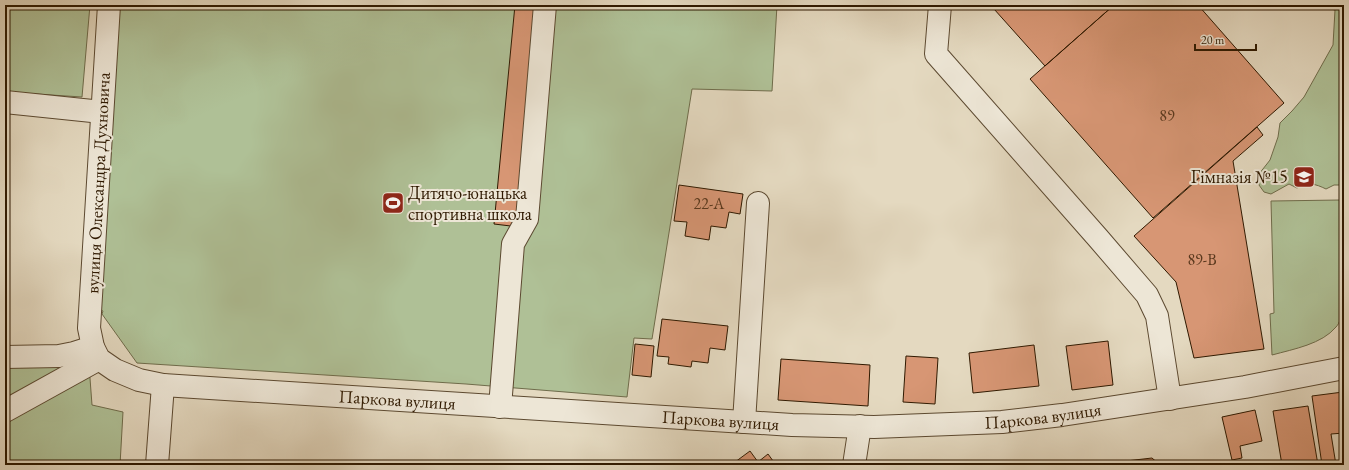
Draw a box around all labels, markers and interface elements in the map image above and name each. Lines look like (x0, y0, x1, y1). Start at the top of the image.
scale bar (1195, 26, 1256, 52)
text: 20 m (1201, 32, 1225, 48)
street label: вулиця Олександра Духновича (80, 71, 115, 294)
house number: 89 (1159, 105, 1175, 126)
school or university icon: Гімназія №15 (1291, 164, 1317, 190)
place label: Гімназія №15 (1191, 165, 1288, 188)
place label: Дитячо-юнацька спортивна школа (408, 181, 533, 225)
sports icon: Дитячо-юнацька спортивна школа (380, 190, 406, 216)
house number: 22-А (694, 193, 725, 214)
house number: 89-В (1187, 249, 1217, 270)
street label: Паркова вулиця (338, 384, 456, 415)
street label: Паркова вулиця (984, 397, 1103, 434)
street label: Паркова вулиця (661, 405, 780, 435)

